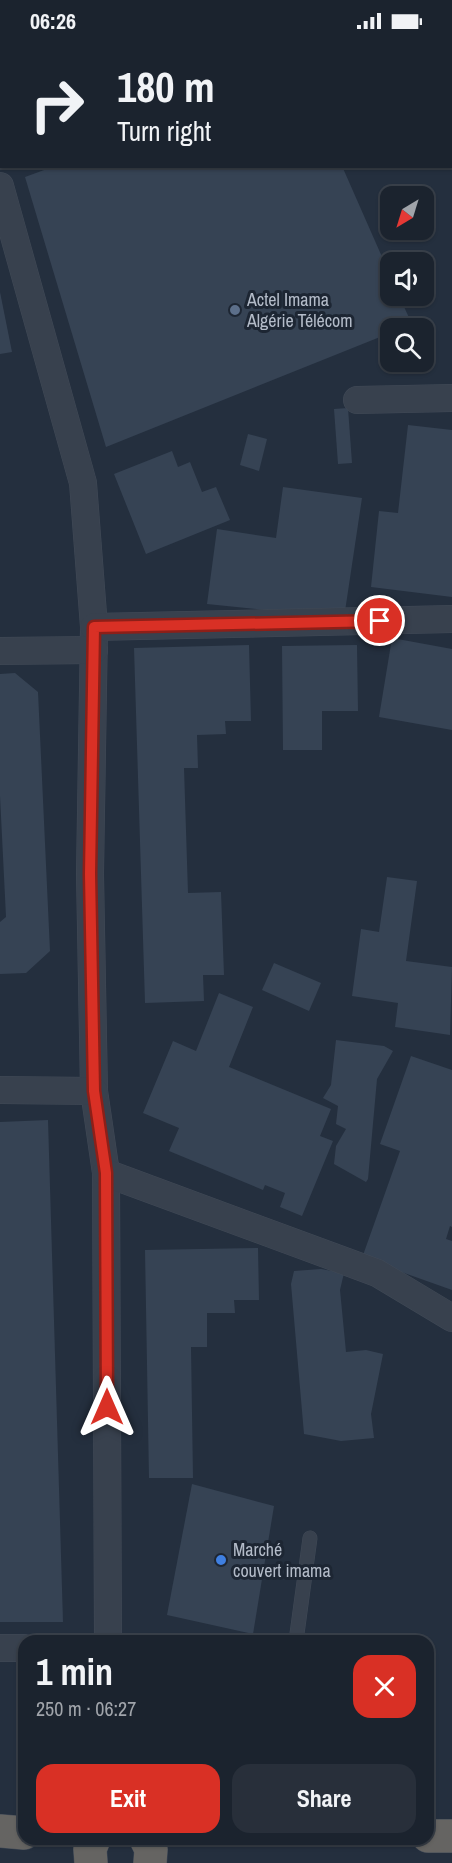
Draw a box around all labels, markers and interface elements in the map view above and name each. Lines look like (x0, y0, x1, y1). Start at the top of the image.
text: 06:26 (30, 6, 76, 36)
text: 180 m (117, 59, 215, 115)
icon: right (18, 66, 96, 144)
text: Turn right (117, 113, 211, 149)
north arrow (380, 186, 434, 240)
map controls (380, 186, 434, 372)
button: sound (380, 252, 434, 306)
place label: Actel Imama Algérie Télécom (246, 287, 353, 333)
marker: Actel Imama Algérie Télécom (228, 303, 242, 317)
button: search (380, 318, 434, 372)
pin (354, 595, 405, 646)
icon: arrive (363, 604, 396, 637)
position arrow (75, 1375, 139, 1439)
place label: Marché couvert imama (233, 1537, 331, 1583)
marker: Marché couvert imama (214, 1553, 228, 1567)
text: 1 min (36, 1648, 113, 1696)
button: close (353, 1655, 416, 1718)
text: 250 m · 06:27 (36, 1695, 136, 1722)
button: Exit (36, 1764, 220, 1833)
button: Share (232, 1764, 416, 1833)

